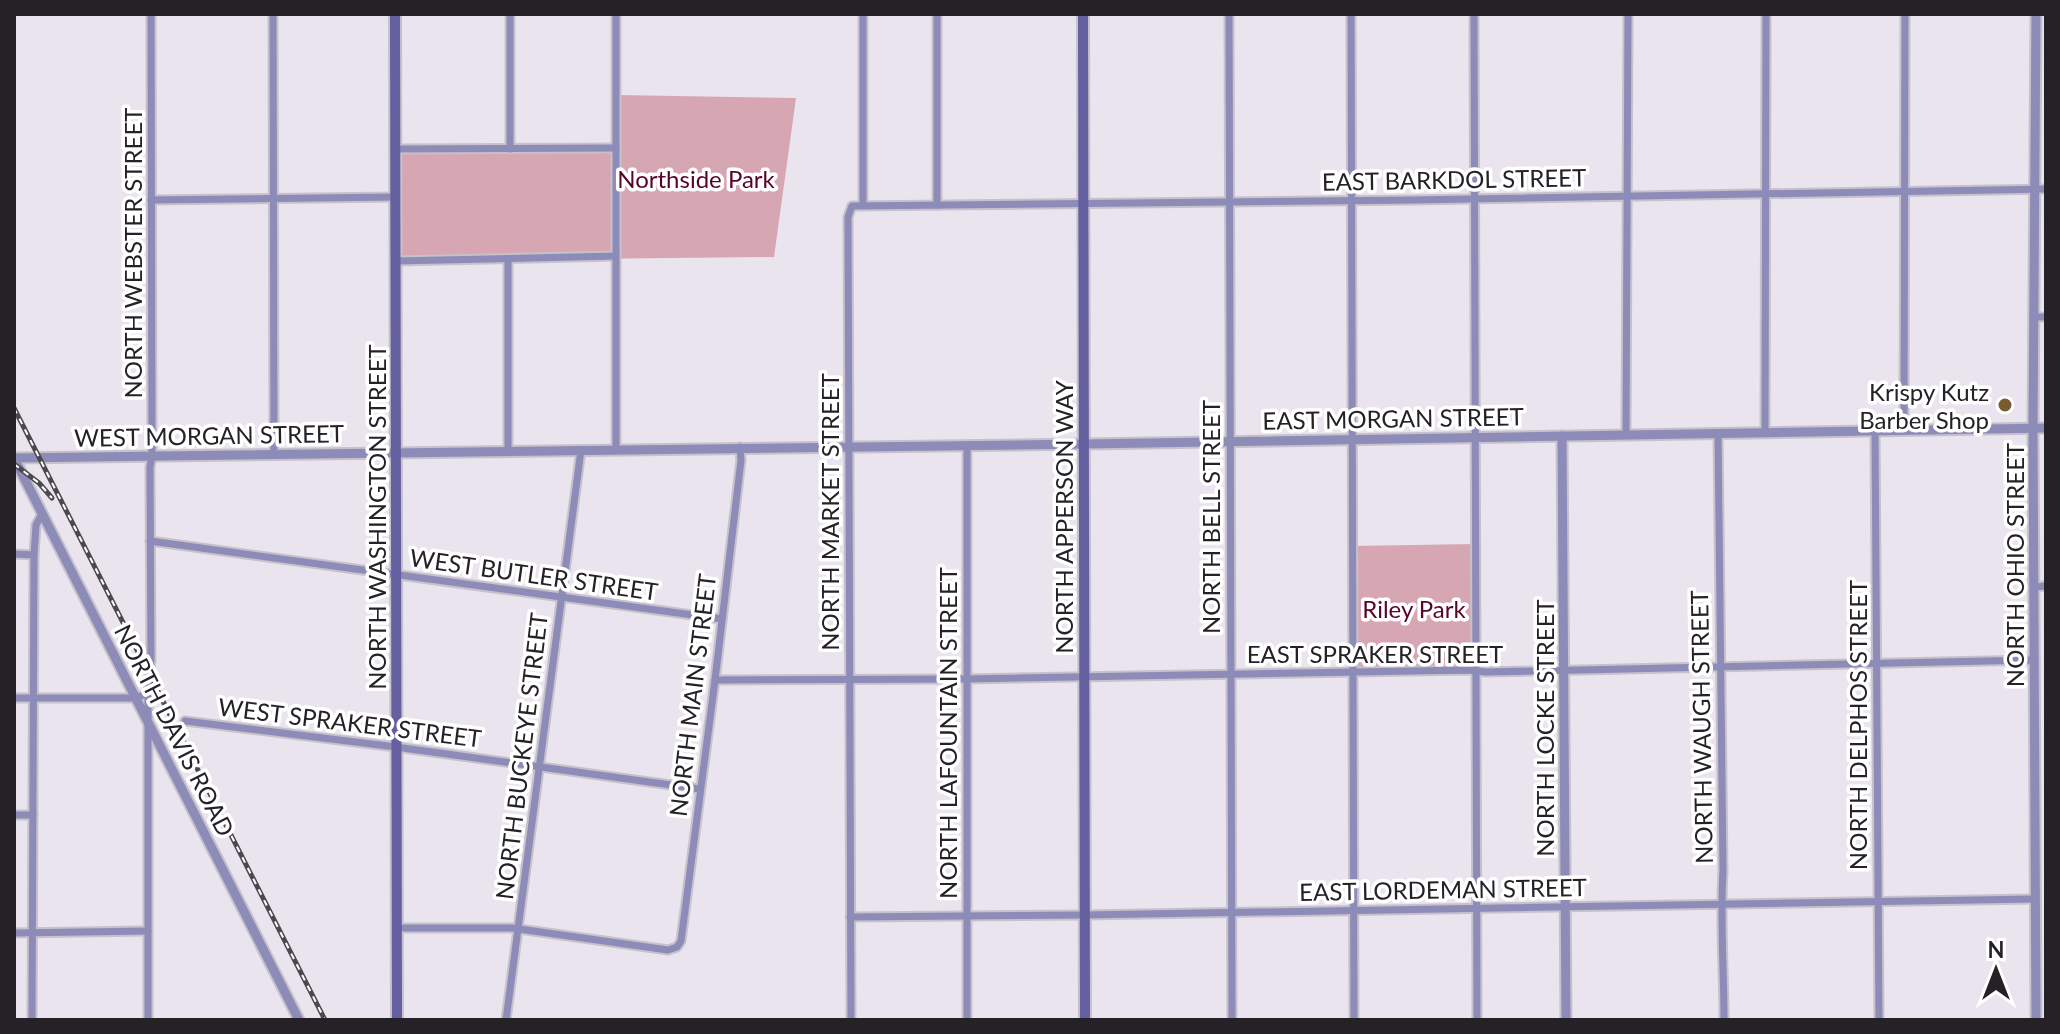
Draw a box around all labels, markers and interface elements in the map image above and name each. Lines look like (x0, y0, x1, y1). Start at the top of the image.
street label: NORTH WEBSTER STREET (118, 108, 147, 398)
street label: EAST BARKDOL STREET (1322, 162, 1586, 196)
park label: Northside Park (617, 164, 776, 193)
street label: NORTH WASHINGTON STREET (362, 344, 391, 690)
street label: NORTH MARKET STREET (815, 373, 844, 651)
place label: Krispy Kutz Barber Shop (1859, 377, 1989, 434)
street label: NORTH APPERSON WAY (1049, 380, 1078, 654)
marker: Krispy Kutz Barber Shop (1996, 396, 2014, 414)
street label: NORTH BELL STREET (1196, 400, 1225, 634)
street label: EAST MORGAN STREET (1262, 401, 1524, 435)
street label: WEST MORGAN STREET (74, 418, 344, 452)
street label: NORTH OHIO STREET (2000, 443, 2029, 687)
street label: WEST BUTLER STREET (408, 542, 660, 606)
street label: NORTH LAFOUNTAIN STREET (933, 567, 962, 899)
street label: NORTH MAIN STREET (663, 572, 721, 818)
street label: NORTH DELPHOS STREET (1843, 580, 1872, 870)
street label: NORTH WAUGH STREET (1684, 590, 1718, 864)
park label: Riley Park (1362, 594, 1467, 623)
street label: NORTH LOCKE STREET (1530, 599, 1559, 857)
street label: NORTH BUCKEYE STREET (489, 611, 553, 901)
street label: NORTH DAVIS ROAD (109, 619, 241, 841)
street label: EAST SPRAKER STREET (1247, 639, 1503, 668)
street label: WEST SPRAKER STREET (217, 691, 483, 753)
street label: EAST LORDEMAN STREET (1299, 872, 1587, 906)
north arrow (1956, 930, 2036, 1010)
text: N (1988, 936, 2004, 963)

